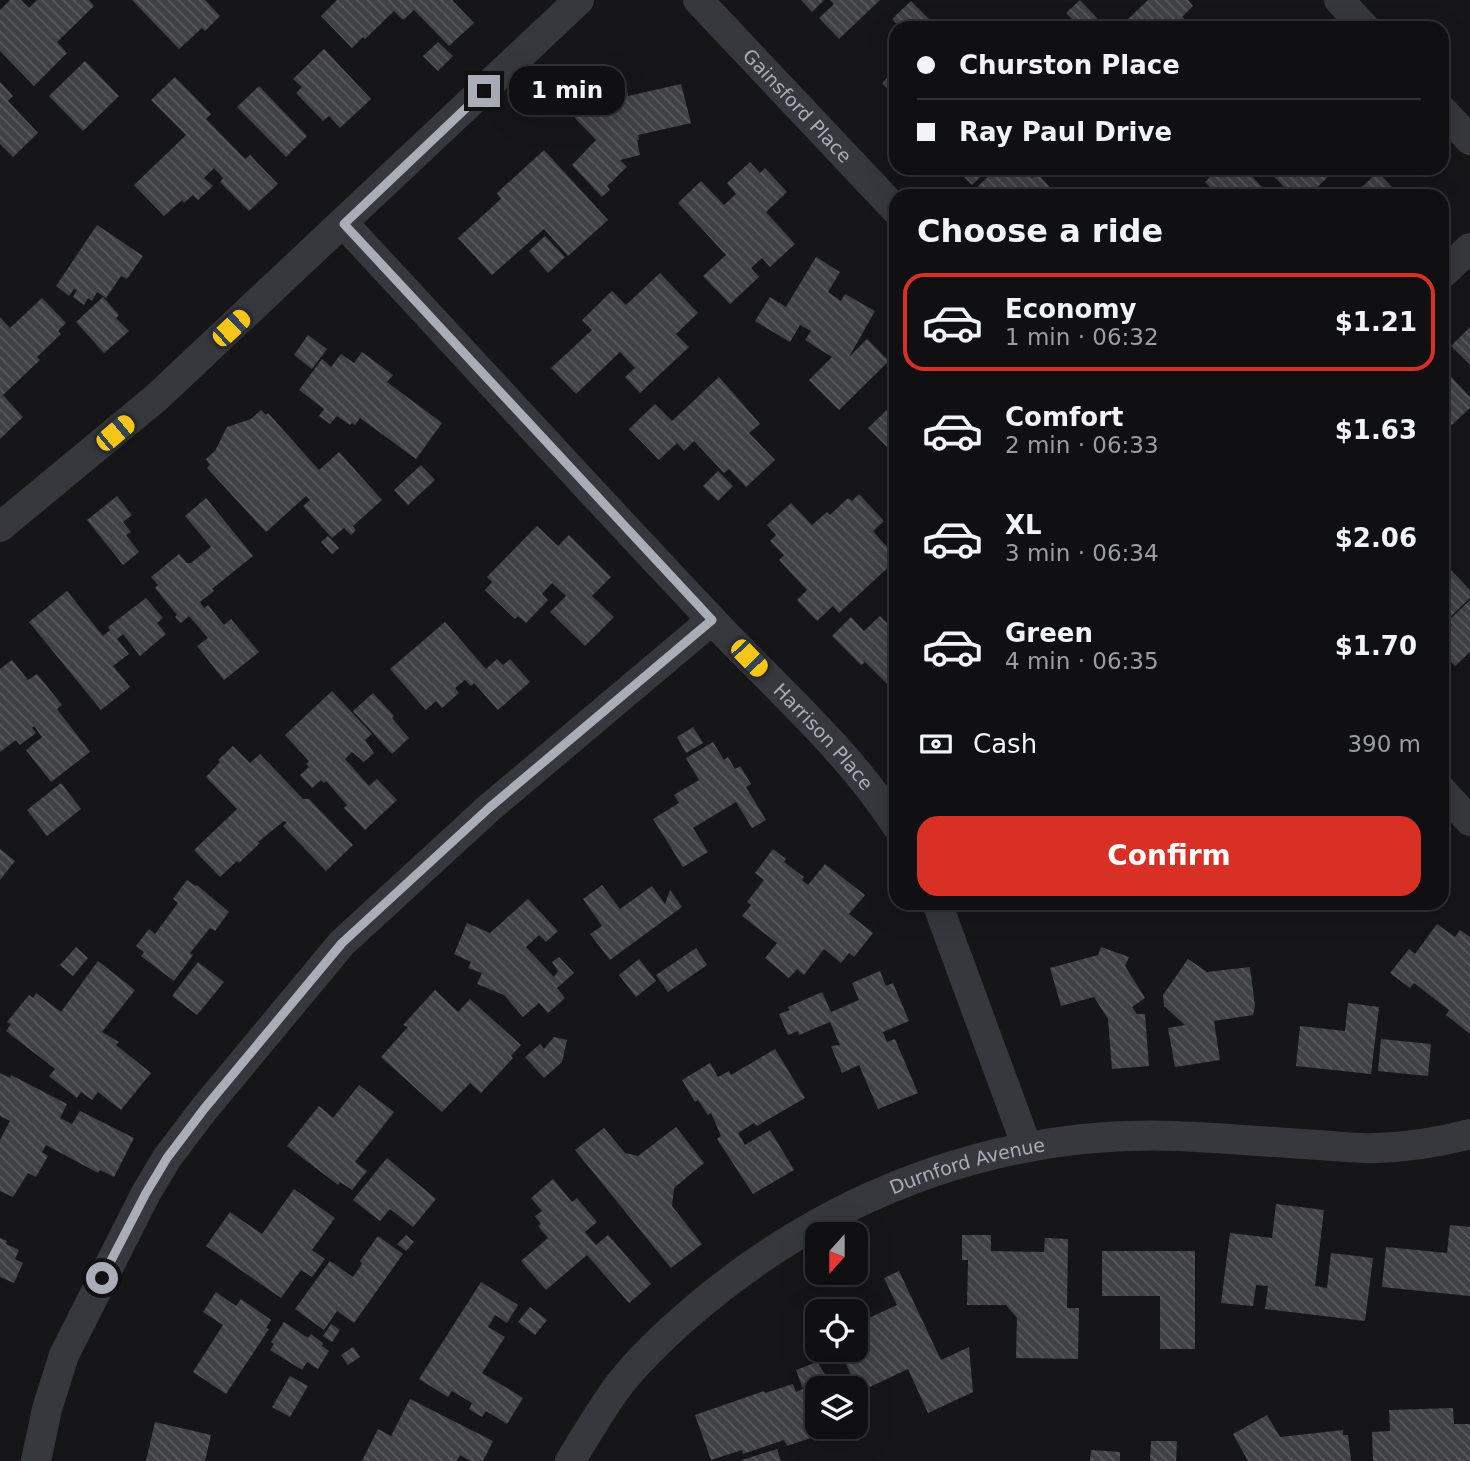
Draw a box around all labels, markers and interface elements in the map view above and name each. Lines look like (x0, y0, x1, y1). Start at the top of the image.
street label: Gainsford Place (739, 44, 856, 167)
text: Churston Place (959, 50, 1180, 80)
callout: 1 min (508, 66, 624, 116)
route end (468, 75, 500, 107)
text: 1 min (531, 77, 603, 103)
text: Ray Paul Drive (959, 117, 1172, 147)
text: Choose a ride (917, 212, 1163, 250)
icon: car (921, 291, 984, 354)
text: Economy (1005, 294, 1136, 324)
car (209, 306, 254, 350)
text: $1.21 (1335, 307, 1417, 337)
text: 1 min · 06:32 (1005, 324, 1159, 350)
icon: car (921, 399, 984, 462)
text: Comfort (1005, 402, 1123, 432)
car (93, 411, 138, 455)
text: $1.63 (1335, 415, 1417, 445)
text: 2 min · 06:33 (1005, 432, 1159, 458)
icon: car (921, 507, 984, 570)
text: XL (1005, 510, 1042, 540)
text: $2.06 (1335, 523, 1417, 553)
text: 3 min · 06:34 (1005, 540, 1159, 566)
icon: car (921, 615, 984, 678)
text: Green (1005, 618, 1093, 648)
text: $1.70 (1335, 631, 1417, 661)
car (727, 636, 772, 680)
text: 4 min · 06:35 (1005, 648, 1159, 674)
street label: Harrison Place (769, 679, 878, 794)
icon: cash (917, 725, 955, 763)
text: Cash (973, 729, 1037, 759)
text: 390 m (1347, 731, 1421, 757)
button: Confirm (917, 816, 1421, 896)
street label: Durnford Avenue (886, 1133, 1046, 1198)
north arrow (805, 1222, 868, 1284)
map controls (805, 1222, 868, 1439)
route start (86, 1262, 118, 1294)
button: locate (805, 1299, 868, 1362)
button: layers (805, 1376, 868, 1439)

